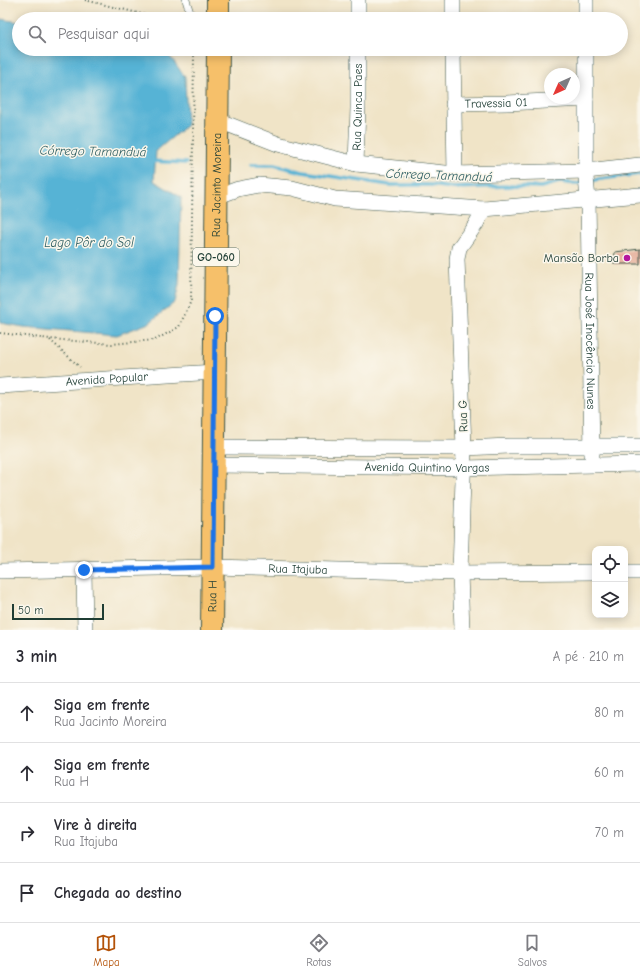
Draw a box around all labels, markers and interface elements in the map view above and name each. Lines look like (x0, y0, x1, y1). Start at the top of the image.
search box (12, 12, 628, 56)
icon: search (26, 23, 48, 45)
text: Pesquisar aqui (58, 25, 150, 43)
street label: Rua Quinca Paes (349, 64, 365, 151)
north arrow (544, 68, 580, 104)
street label: Travessia 01 (464, 95, 528, 111)
street label: Rua Jacinto Moreira (209, 133, 224, 237)
water label: Córrego Tamanduá (39, 143, 147, 159)
water label: Córrego Tamanduá (385, 166, 493, 184)
water label: Lago Pôr do Sol (44, 235, 134, 250)
road number: GO-060 (193, 248, 239, 266)
place label: Mansão Borba (543, 251, 619, 265)
marker: Mansão Borba (622, 253, 632, 263)
street label: Rua José Inocêncio Nunes (582, 272, 598, 410)
route start (206, 307, 224, 325)
street label: Avenida Popular (65, 369, 149, 389)
street label: Rua G (455, 399, 471, 432)
street label: Avenida Quintino Vargas (364, 460, 490, 475)
map controls (592, 546, 628, 618)
button: locate (592, 546, 628, 582)
route end (75, 561, 93, 579)
street label: Rua Itajuba (268, 561, 328, 577)
street label: Rua H (205, 580, 220, 612)
button: layers (592, 582, 628, 618)
scale bar (12, 602, 104, 621)
text: 50 m (18, 604, 43, 617)
text: 3 min (16, 647, 57, 666)
text: A pé · 210 m (553, 649, 624, 664)
text: Siga em frente (54, 696, 150, 714)
icon: ahead (16, 702, 38, 724)
text: 80 m (594, 705, 624, 720)
text: Rua Jacinto Moreira (54, 714, 167, 729)
text: Siga em frente (54, 756, 150, 774)
icon: ahead (16, 762, 38, 784)
text: 60 m (594, 765, 624, 780)
text: Rua H (54, 774, 89, 789)
text: Vire à direita (54, 816, 137, 834)
icon: right (16, 822, 38, 844)
text: 70 m (595, 825, 624, 840)
text: Rua Itajuba (54, 834, 118, 849)
icon: arrive (16, 882, 38, 904)
text: Chegada ao destino (54, 884, 182, 902)
tab: Mapa (93, 932, 120, 969)
tab: Rotas (306, 932, 331, 969)
tab: Salvos (518, 932, 547, 969)

